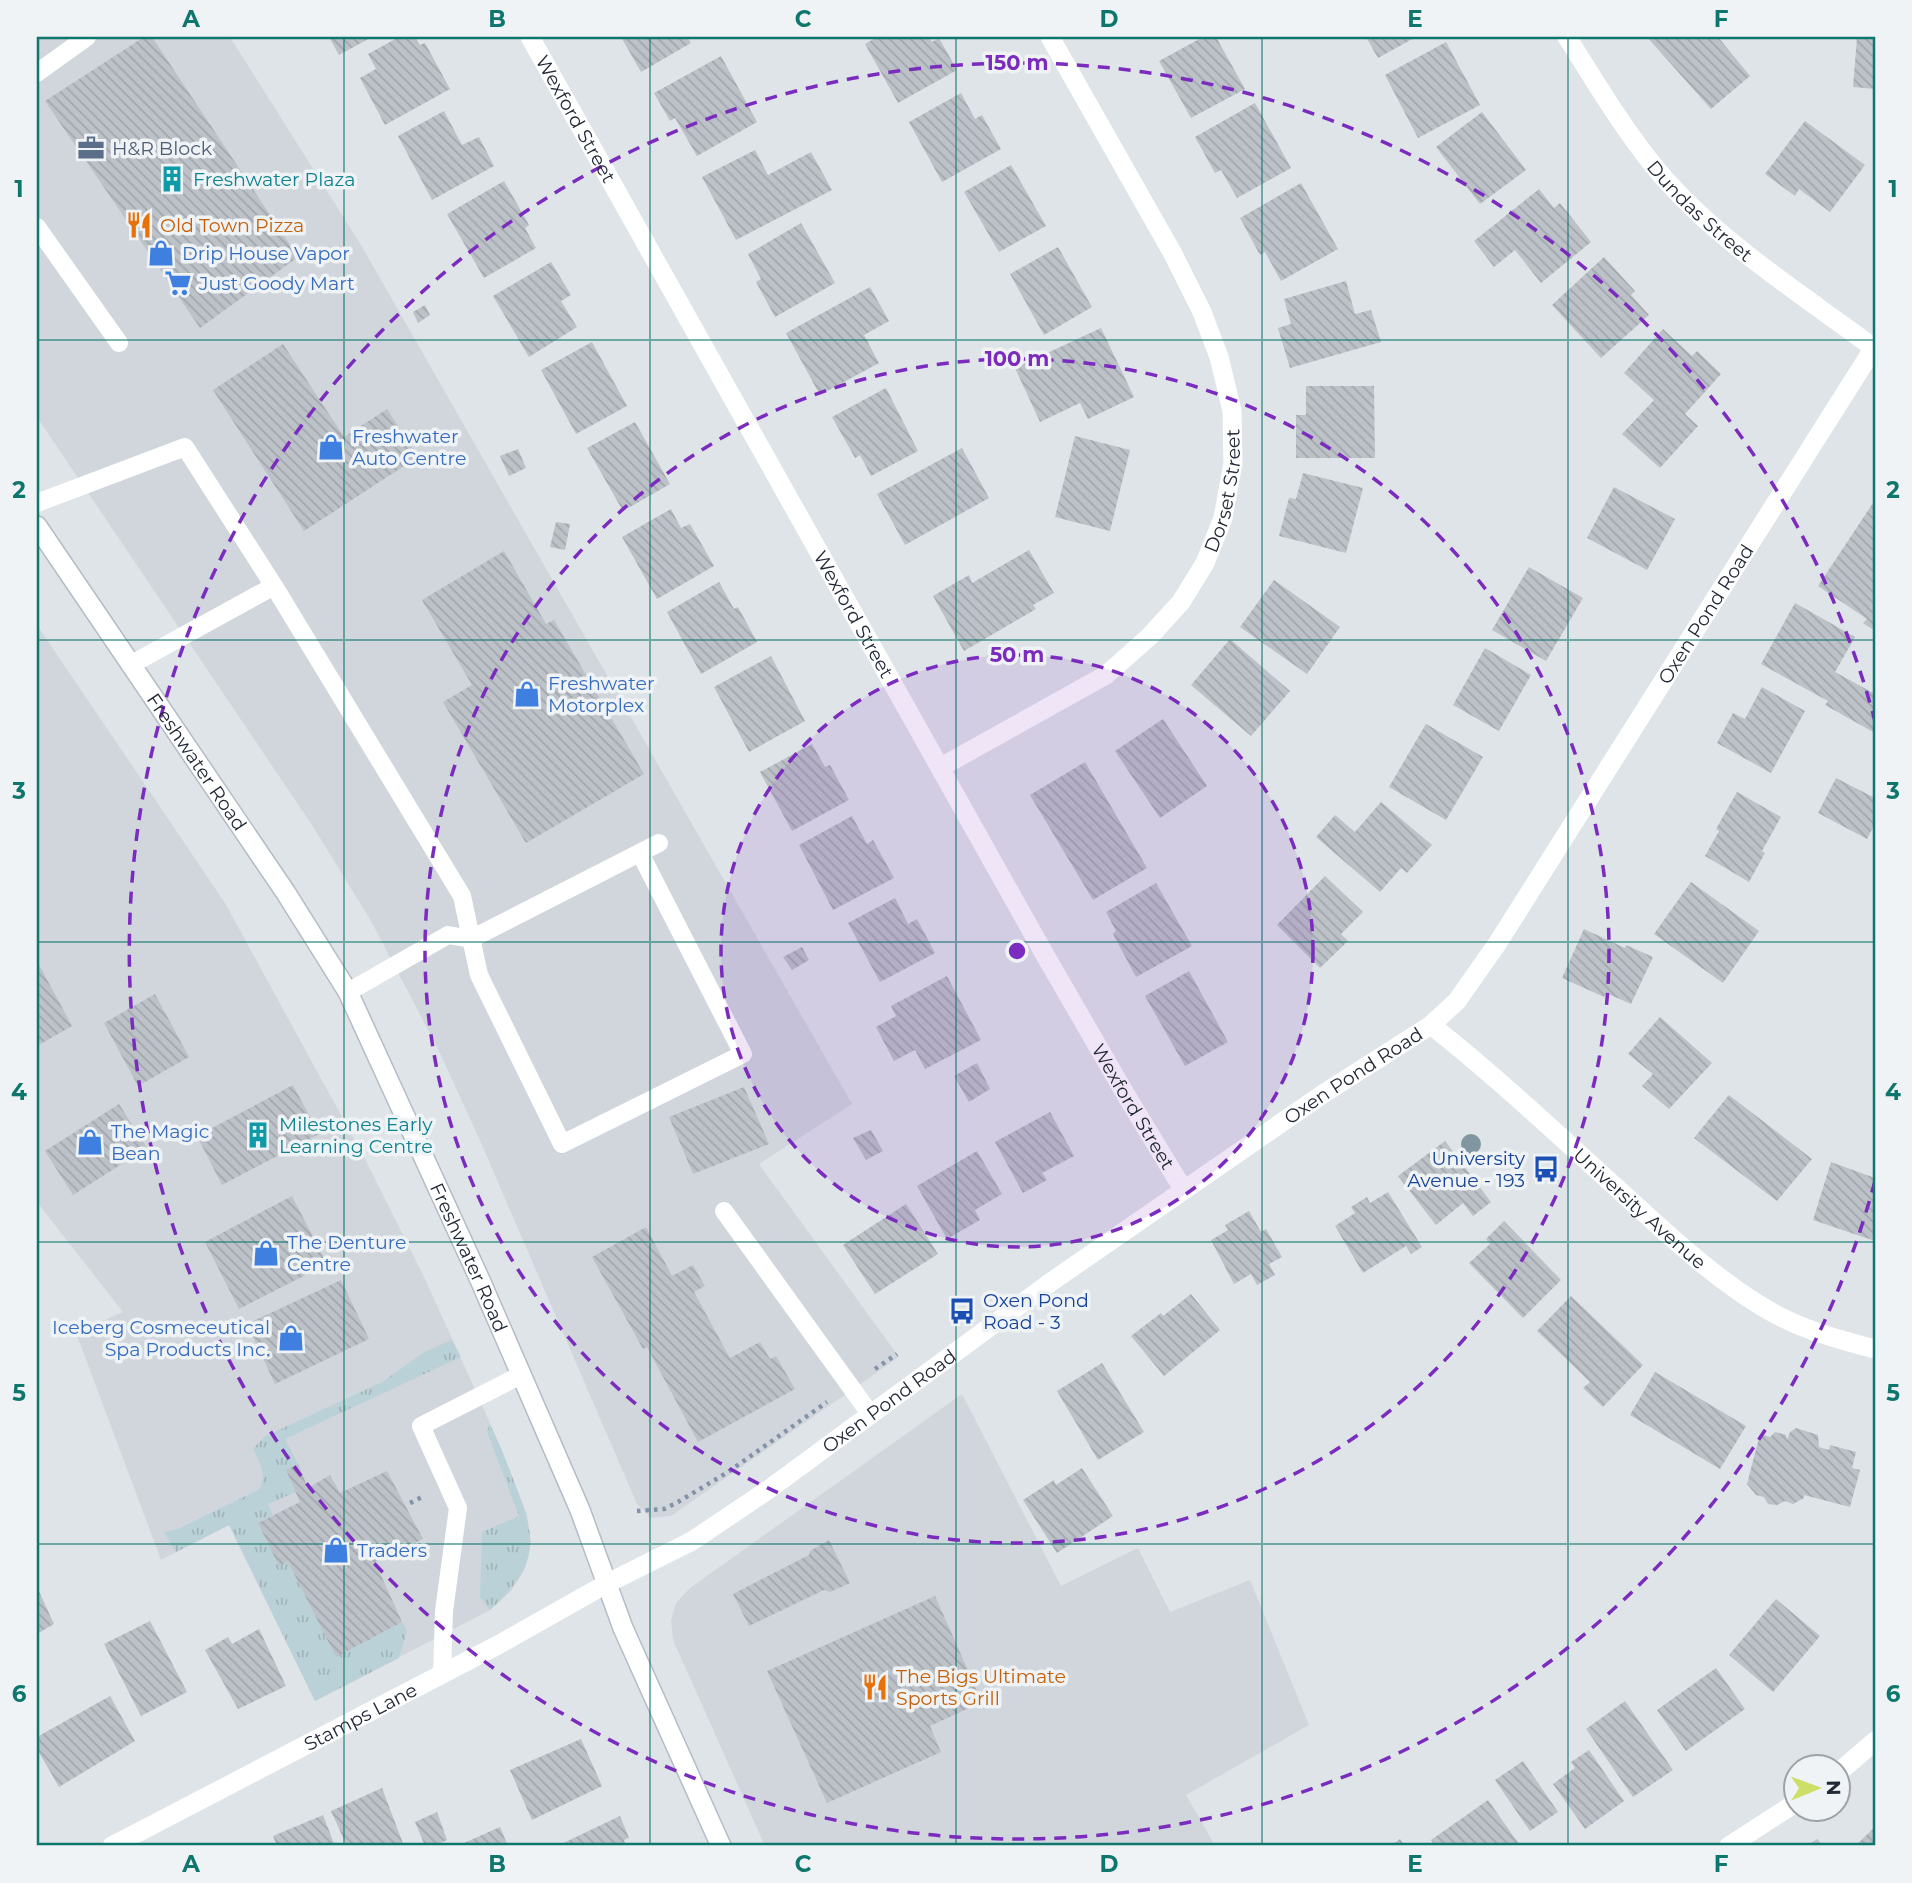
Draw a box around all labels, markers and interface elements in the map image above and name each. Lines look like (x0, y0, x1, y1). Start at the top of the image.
text: A (181, 5, 200, 33)
text: B (488, 5, 506, 33)
text: C (795, 5, 812, 33)
text: D (1100, 5, 1119, 33)
text: E (1407, 5, 1423, 33)
text: F (1714, 5, 1729, 33)
text: 150 m (986, 50, 1048, 75)
street label: Wexford Street (531, 52, 621, 187)
office icon: H&R Block (76, 133, 106, 163)
place label: H&R Block (112, 137, 213, 160)
street label: Dundas Street (1642, 156, 1757, 267)
building icon: Freshwater Plaza (157, 164, 187, 194)
place label: Freshwater Plaza (193, 168, 355, 191)
text: 1 (14, 175, 24, 203)
text: 1 (1888, 175, 1898, 203)
restaurant icon: Old Town Pizza (124, 210, 154, 240)
place label: Old Town Pizza (160, 214, 304, 237)
shop icon: Drip House Vapor (146, 238, 176, 268)
place label: Drip House Vapor (182, 242, 350, 265)
supermarket icon: Just Goody Mart (163, 268, 193, 298)
place label: Just Goody Mart (198, 272, 355, 295)
text: 100 m (985, 346, 1049, 371)
place label: Freshwater Auto Centre (352, 425, 466, 470)
street label: Dorset Street (1199, 428, 1245, 556)
shop icon: Freshwater Auto Centre (316, 432, 346, 462)
text: 2 (12, 476, 26, 504)
text: 2 (1886, 476, 1900, 504)
street label: Oxen Pond Road (1653, 540, 1759, 688)
street label: Wexford Street (809, 547, 898, 683)
text: 50 m (990, 642, 1044, 667)
place label: Freshwater Motorplex (548, 672, 655, 717)
shop icon: Freshwater Motorplex (512, 679, 542, 709)
street label: Freshwater Road (142, 689, 251, 835)
text: 3 (11, 777, 26, 805)
text: 3 (1885, 777, 1900, 805)
centre of rings (1005, 939, 1029, 963)
street label: Oxen Pond Road (1280, 1022, 1427, 1129)
street label: Wexford Street (1087, 1040, 1180, 1174)
text: 4 (11, 1078, 27, 1106)
text: 4 (1885, 1078, 1901, 1106)
place label: Milestones Early Learning Centre (279, 1113, 433, 1158)
place label: The Magic Bean (111, 1120, 209, 1165)
building icon: Milestones Early Learning Centre (243, 1120, 273, 1150)
shop icon: The Magic Bean (75, 1127, 105, 1157)
street label: University Avenue (1568, 1143, 1711, 1274)
place label: University Avenue - 193 (1407, 1147, 1526, 1192)
bus stop icon: University Avenue - 193 (1531, 1154, 1561, 1184)
street label: Freshwater Road (425, 1179, 512, 1336)
place label: The Denture Centre (287, 1231, 407, 1276)
shop icon: The Denture Centre (251, 1238, 281, 1268)
place label: Oxen Pond Road - 3 (983, 1289, 1089, 1334)
bus stop icon: Oxen Pond Road - 3 (947, 1296, 977, 1326)
place label: Iceberg Cosmeceutical Spa Products Inc. (52, 1316, 270, 1361)
shop icon: Iceberg Cosmeceutical Spa Products Inc. (276, 1323, 306, 1353)
street label: Oxen Pond Road (818, 1344, 961, 1458)
text: 5 (12, 1379, 26, 1407)
text: 5 (1886, 1379, 1900, 1407)
shop icon: Traders (321, 1535, 351, 1565)
place label: Traders (357, 1539, 427, 1562)
place label: The Bigs Ultimate Sports Grill (896, 1665, 1066, 1710)
restaurant icon: The Bigs Ultimate Sports Grill (860, 1672, 890, 1702)
street label: Stamps Lane (300, 1678, 421, 1756)
text: 6 (12, 1680, 27, 1708)
text: 6 (1886, 1680, 1901, 1708)
north arrow (1783, 1754, 1853, 1824)
text: N (1822, 1780, 1845, 1796)
text: A (181, 1850, 200, 1878)
text: B (488, 1850, 506, 1878)
text: C (795, 1850, 812, 1878)
text: D (1100, 1850, 1119, 1878)
text: E (1407, 1850, 1423, 1878)
text: F (1714, 1850, 1729, 1878)

